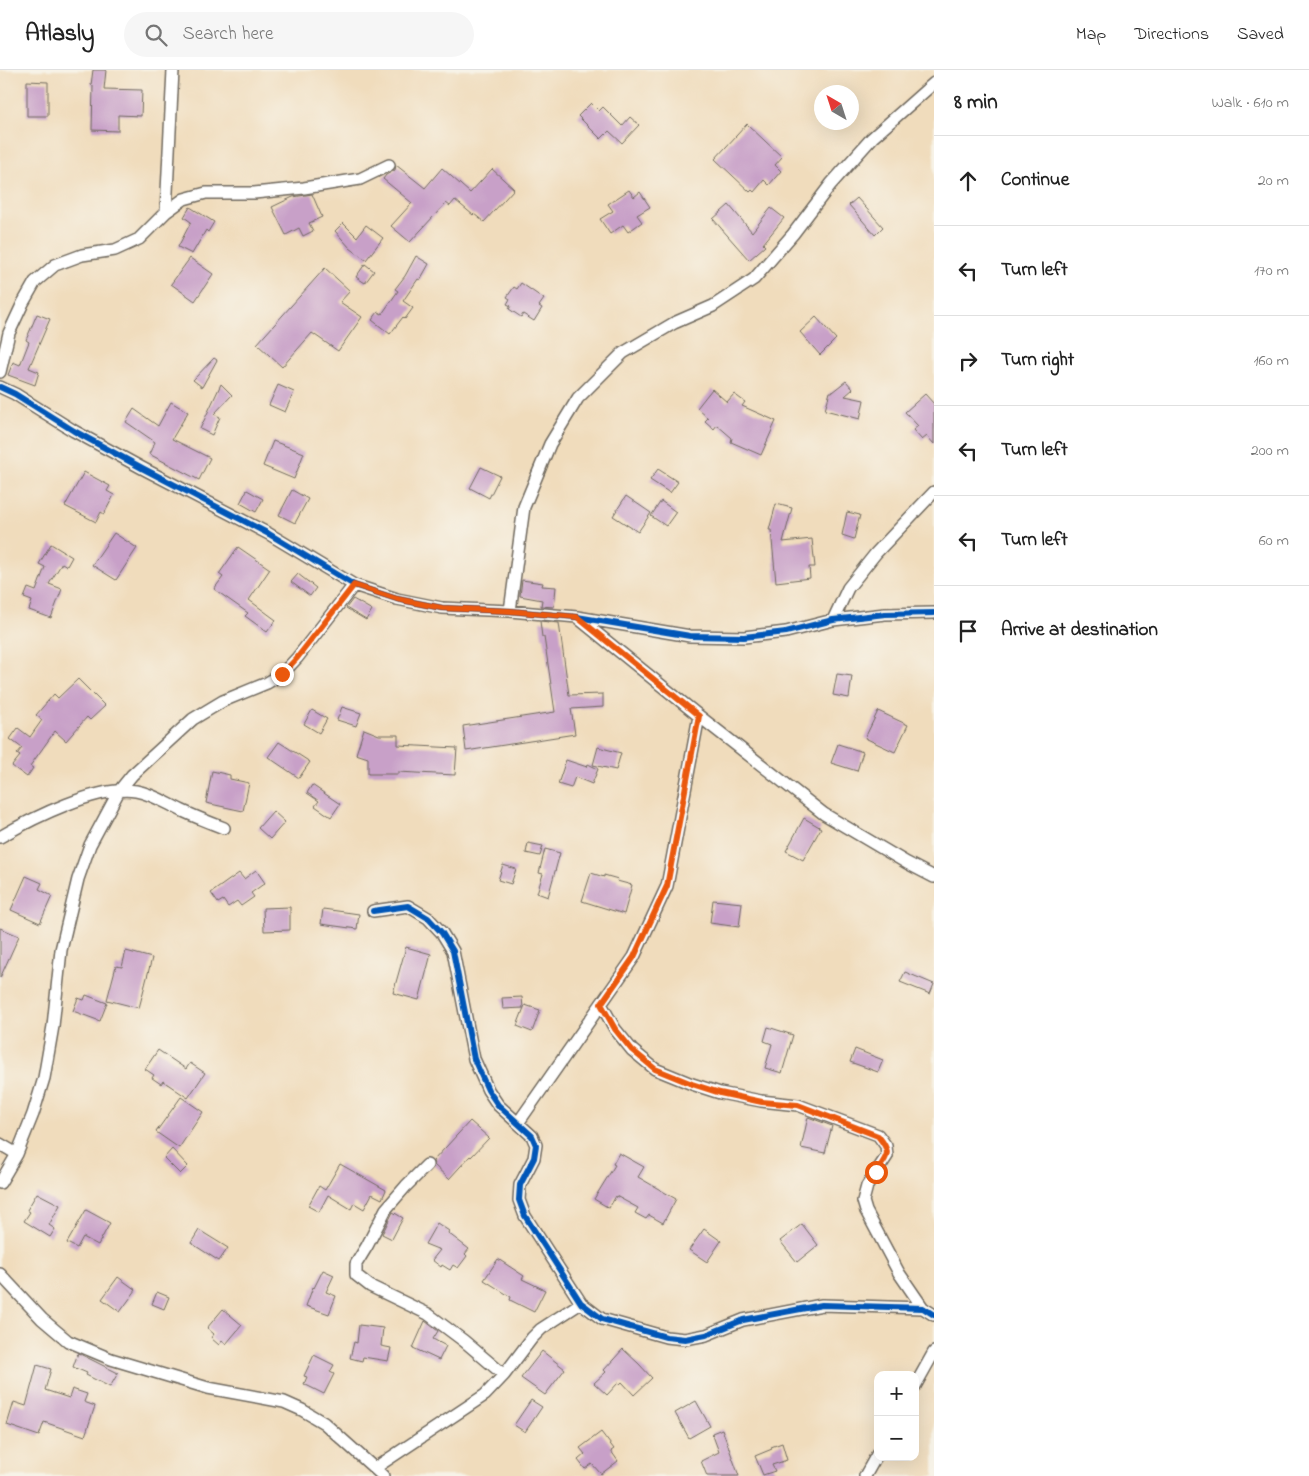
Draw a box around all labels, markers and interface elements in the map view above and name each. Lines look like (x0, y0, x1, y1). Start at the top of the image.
search box (124, 12, 474, 57)
text: Atlasly (25, 17, 94, 52)
icon: search (142, 21, 170, 49)
text: Search here (182, 21, 273, 48)
text: Map (1076, 22, 1106, 48)
text: Directions (1134, 22, 1209, 48)
text: Saved (1237, 22, 1284, 48)
north arrow (814, 85, 859, 130)
text: 8 min (954, 88, 998, 118)
text: Walk · 610 m (1211, 91, 1289, 115)
icon: ahead (954, 167, 982, 195)
text: Continue (1001, 167, 1069, 194)
text: 20 m (1258, 169, 1289, 193)
icon: left (954, 257, 982, 285)
text: Turn left (1001, 257, 1068, 284)
text: 170 m (1254, 259, 1289, 283)
icon: right (954, 347, 982, 375)
text: Turn right (1001, 347, 1074, 374)
text: 160 m (1254, 349, 1289, 373)
icon: left (954, 437, 982, 465)
text: Turn left (1001, 437, 1068, 464)
text: 200 m (1251, 439, 1289, 463)
icon: left (954, 527, 982, 555)
text: Turn left (1001, 527, 1068, 554)
text: 60 m (1259, 529, 1289, 553)
icon: arrive (954, 617, 982, 645)
text: Arrive at destination (1001, 617, 1158, 644)
route end (271, 663, 294, 686)
route start (865, 1161, 888, 1184)
map controls (874, 1371, 919, 1461)
button: + (874, 1371, 919, 1416)
button: − (874, 1416, 919, 1461)

